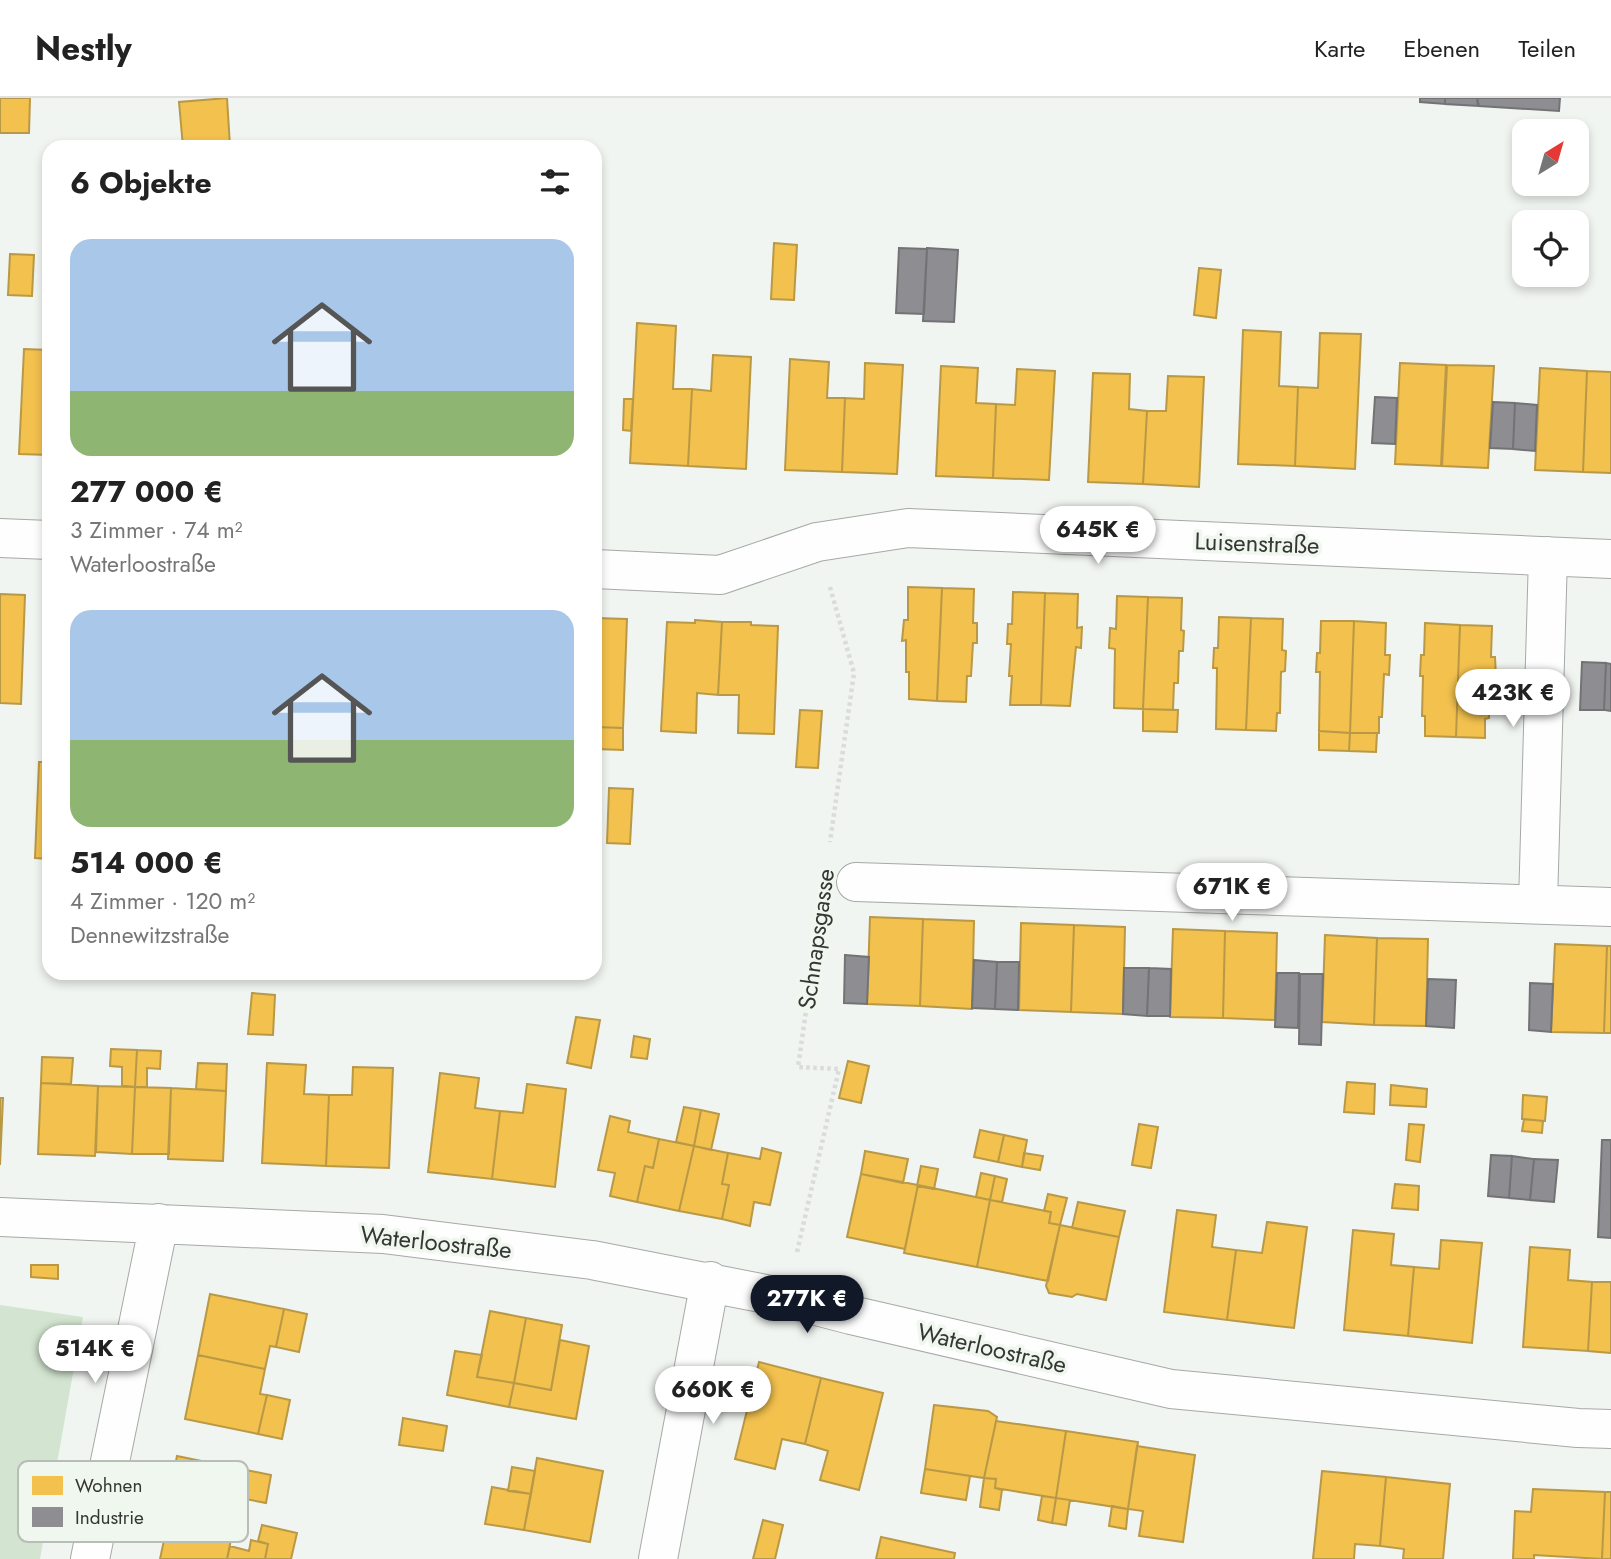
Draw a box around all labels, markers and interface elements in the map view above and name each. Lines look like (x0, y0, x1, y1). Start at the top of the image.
text: Nestly (35, 25, 132, 72)
text: Karte (1314, 31, 1365, 66)
text: Ebenen (1403, 31, 1480, 66)
text: Teilen (1518, 31, 1576, 66)
north arrow (1512, 119, 1589, 196)
map controls (1512, 119, 1589, 287)
text: 6 Objekte (70, 161, 212, 204)
icon: filters (536, 163, 574, 201)
button: locate (1512, 210, 1589, 287)
icon: home (259, 284, 385, 410)
text: 277 000 € (70, 470, 223, 513)
pin: 645K € (1041, 506, 1155, 566)
text: 645K € (1056, 512, 1140, 546)
text: 3 Zimmer · 74 m² (70, 513, 243, 547)
street label: Luisenstraße (1194, 523, 1320, 563)
text: Waterloostraße (70, 547, 216, 581)
icon: home (259, 655, 385, 781)
pin: 423K € (1456, 670, 1570, 729)
text: 423K € (1471, 675, 1555, 709)
text: 514 000 € (70, 841, 223, 884)
pin: 671K € (1175, 864, 1289, 923)
street label: Schnapsgasse (789, 866, 843, 1012)
text: 671K € (1192, 869, 1272, 903)
text: 4 Zimmer · 120 m² (70, 884, 255, 918)
text: Dennewitzstraße (70, 918, 229, 952)
street label: Waterloostraße (359, 1217, 513, 1267)
pin: 277K € (750, 1276, 864, 1335)
text: 277K € (767, 1281, 847, 1315)
street label: Waterloostraße (914, 1314, 1070, 1382)
pin: 514K € (38, 1326, 152, 1385)
text: 514K € (55, 1331, 135, 1365)
pin: 660K € (656, 1366, 770, 1426)
text: 660K € (671, 1372, 755, 1406)
legend (18, 1461, 248, 1542)
text: Wohnen (75, 1472, 142, 1499)
text: Industrie (75, 1504, 144, 1531)

